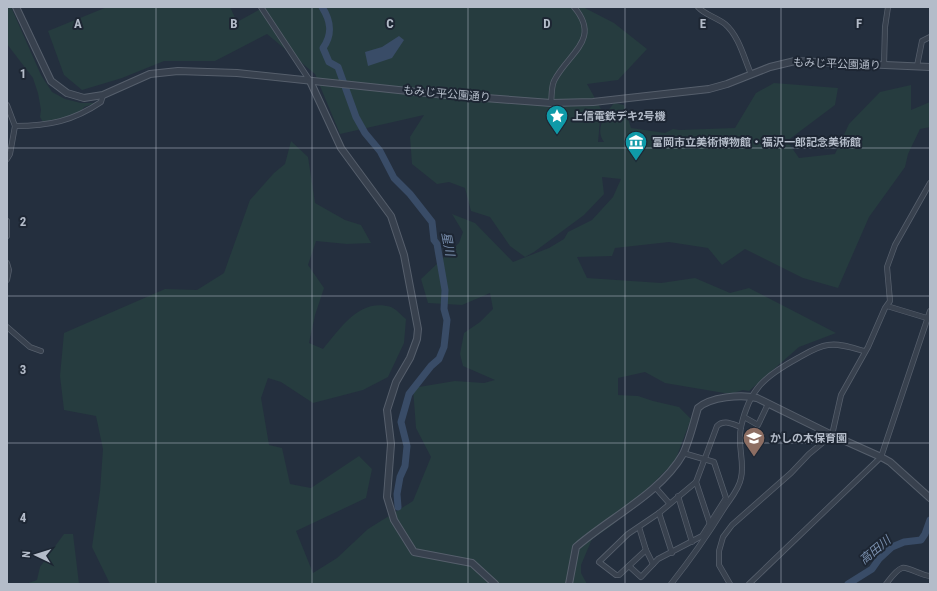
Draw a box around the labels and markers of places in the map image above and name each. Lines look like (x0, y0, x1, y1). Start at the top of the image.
place icon: 上信電鉄デキ2号機 (544, 103, 570, 136)
place label: 上信電鉄デキ2号機 (572, 110, 666, 123)
museum icon: 富岡市立美術博物館・福沢一郎記念美術館 (623, 129, 649, 162)
place label: 富岡市立美術博物館・福沢一郎記念美術館 (652, 136, 861, 149)
school or university icon: かしの木保育園 (741, 425, 767, 458)
place label: かしの木保育園 (770, 432, 847, 445)

